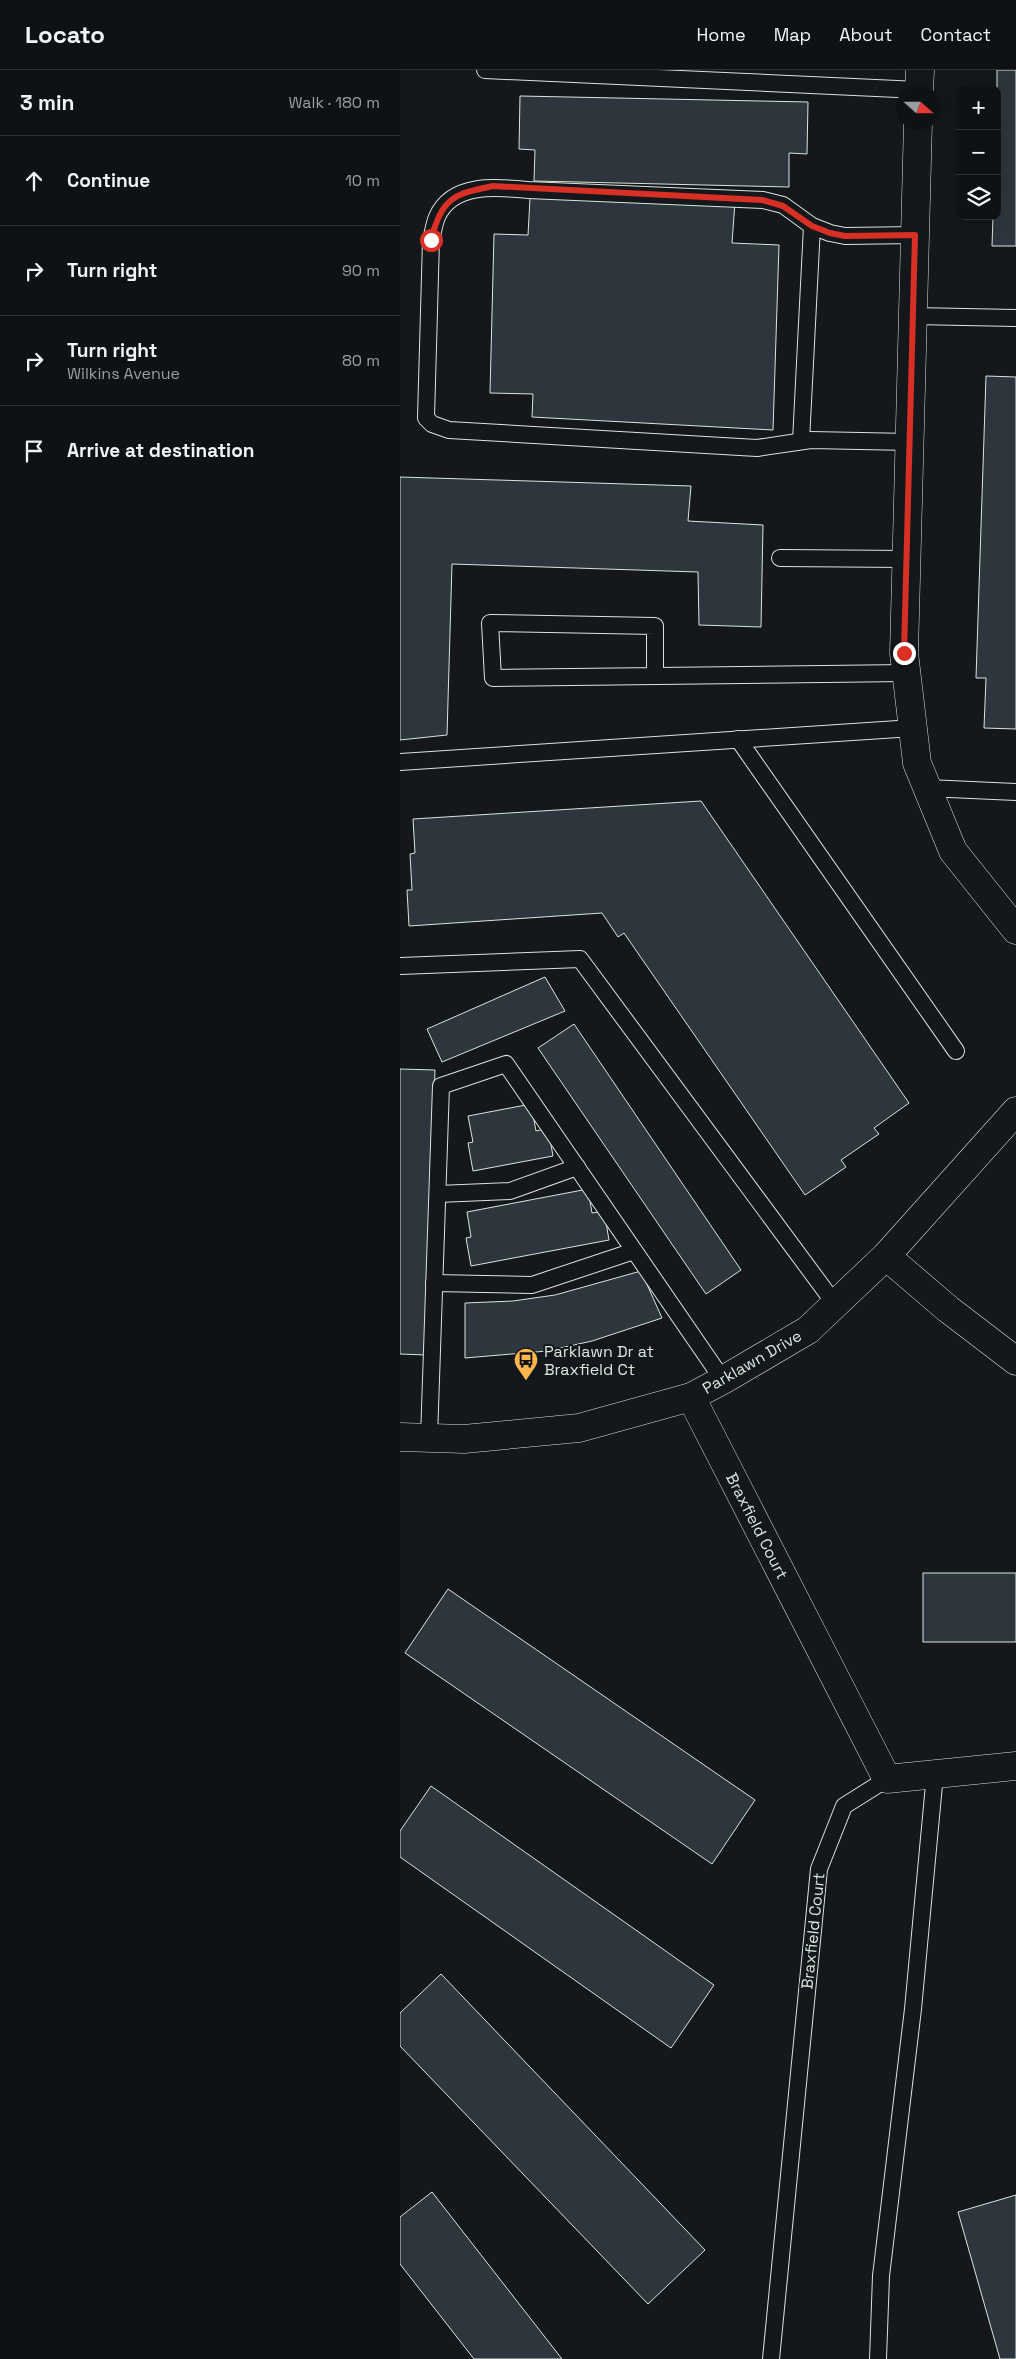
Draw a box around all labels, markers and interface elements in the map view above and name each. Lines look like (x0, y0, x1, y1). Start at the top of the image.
text: Locato (25, 19, 105, 50)
text: Home (697, 23, 746, 46)
text: Map (774, 23, 811, 46)
text: About (839, 23, 893, 46)
text: Contact (921, 23, 991, 46)
north arrow (896, 85, 941, 130)
map controls (956, 85, 1001, 220)
button: + (956, 85, 1001, 130)
text: 3 min (20, 89, 75, 116)
text: Walk · 180 m (288, 92, 380, 113)
button: − (956, 130, 1001, 175)
icon: ahead (20, 167, 48, 195)
text: Continue (67, 168, 150, 193)
text: 10 m (345, 170, 380, 191)
button: layers (956, 175, 1001, 220)
route start (420, 229, 443, 252)
icon: right (20, 257, 48, 285)
text: Turn right (67, 258, 157, 283)
text: 90 m (342, 260, 380, 281)
text: Turn right (67, 338, 157, 363)
icon: right (20, 347, 48, 375)
text: 80 m (342, 350, 380, 371)
text: Wilkins Avenue (67, 363, 180, 384)
icon: arrive (20, 437, 48, 465)
text: Arrive at destination (67, 438, 255, 463)
route end (893, 642, 916, 665)
street label: Parklawn Drive (699, 1325, 805, 1399)
place label: Parklawn Dr at Braxfield Ct (544, 1341, 654, 1380)
bus stop icon: Parklawn Dr at Braxfield Ct (513, 1347, 539, 1381)
street label: Braxfield Court (721, 1469, 793, 1583)
street label: Braxfield Court (796, 1872, 830, 1990)

